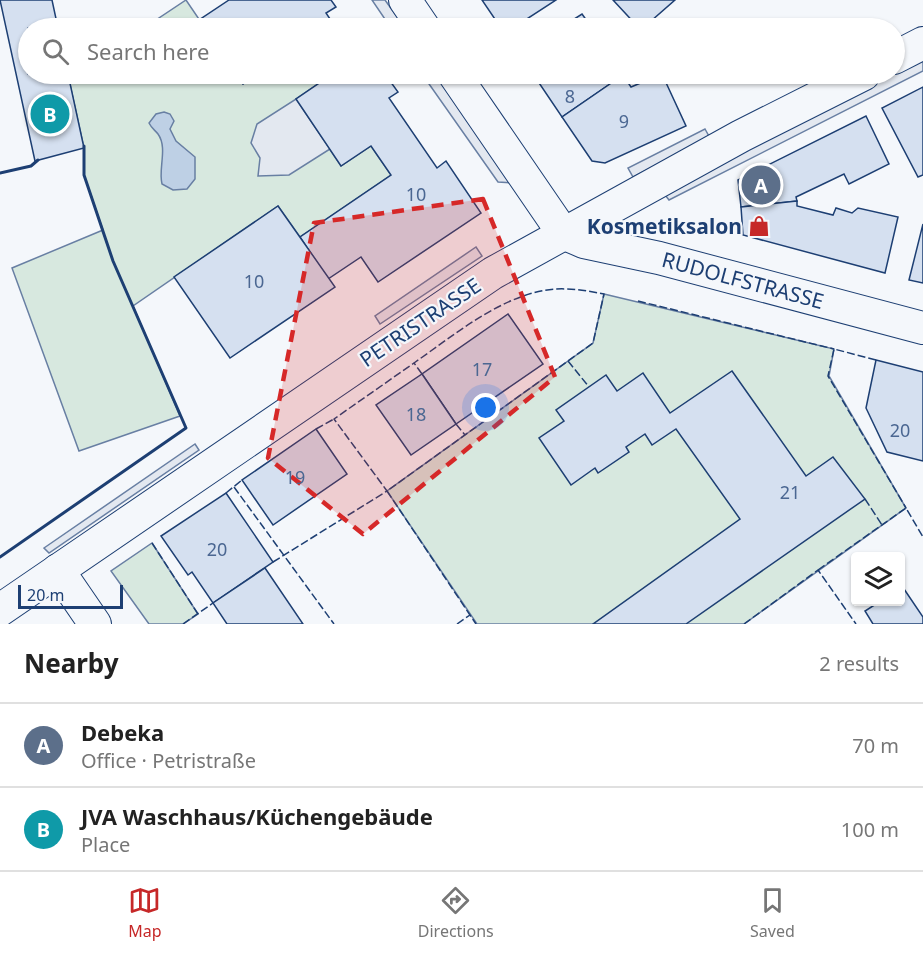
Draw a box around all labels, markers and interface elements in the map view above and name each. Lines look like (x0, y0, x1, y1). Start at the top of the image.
search box (18, 18, 905, 84)
icon: search (39, 35, 72, 68)
text: Search here (87, 36, 209, 66)
house number: 8 (565, 84, 575, 108)
pin: B (31, 92, 70, 136)
house number: 9 (619, 109, 629, 133)
pin: A (742, 162, 780, 207)
house number: 10 (406, 182, 426, 206)
place label: Kosmetiksalon (587, 212, 742, 240)
shop icon: Kosmetiksalon (747, 214, 771, 238)
street label: RUDOLFSTRASSE (659, 245, 827, 315)
house number: 10 (244, 269, 264, 293)
street label: PETRISTRASSE (354, 271, 486, 373)
house number: 17 (472, 357, 492, 381)
your location (471, 393, 500, 422)
house number: 18 (406, 402, 426, 426)
house number: 20 (890, 418, 910, 442)
house number: 19 (285, 465, 305, 489)
house number: 21 (780, 480, 800, 504)
house number: 20 (207, 537, 227, 561)
map controls (851, 552, 905, 606)
button: layers (851, 552, 905, 606)
scale bar (18, 582, 123, 610)
text: 20 m (27, 584, 64, 606)
text: Nearby (24, 645, 119, 681)
text: 2 results (819, 650, 899, 677)
text: Debeka (81, 717, 164, 747)
text: A (37, 732, 50, 759)
text: 70 m (852, 732, 899, 759)
text: Office · Petristraße (81, 747, 256, 774)
text: JVA Waschhaus/Küchengebäude (81, 801, 433, 831)
text: B (37, 816, 50, 843)
text: 100 m (841, 816, 899, 843)
text: Place (81, 831, 130, 858)
tab: Map (128, 884, 161, 942)
tab: Directions (418, 884, 494, 942)
tab: Saved (750, 884, 795, 942)

